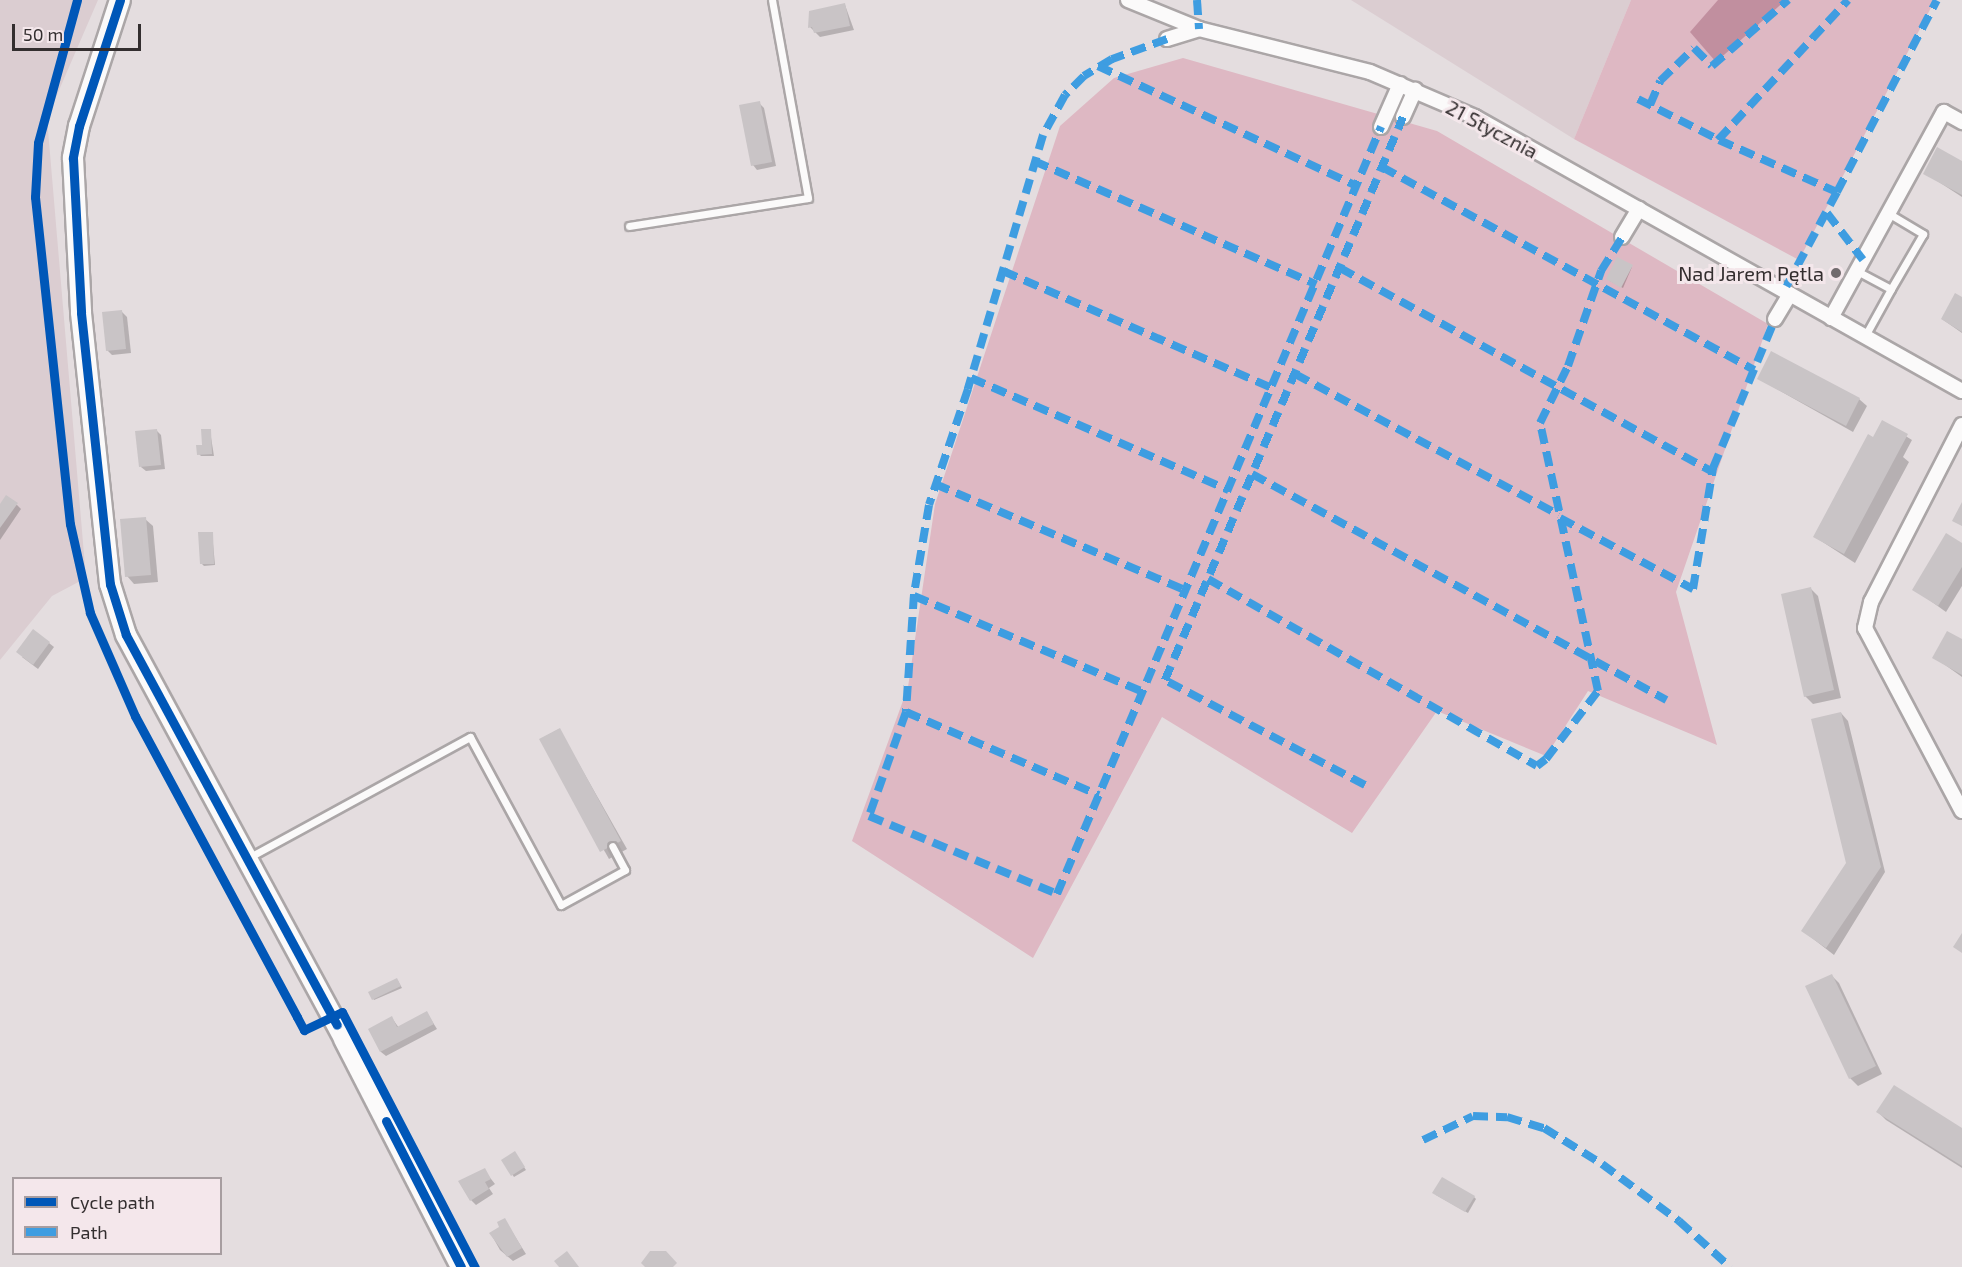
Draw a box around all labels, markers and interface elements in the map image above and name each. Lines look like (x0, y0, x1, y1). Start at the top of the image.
scale bar (15, 12, 144, 50)
text: 50 m (23, 23, 63, 45)
street label: 21 Stycznia (1442, 95, 1542, 163)
place label: Nad Jarem Pętla (1678, 261, 1824, 285)
marker: Nad Jarem Pętla (1829, 266, 1843, 280)
legend (12, 1177, 222, 1255)
text: Cycle path (70, 1191, 155, 1213)
text: Path (70, 1221, 108, 1243)

